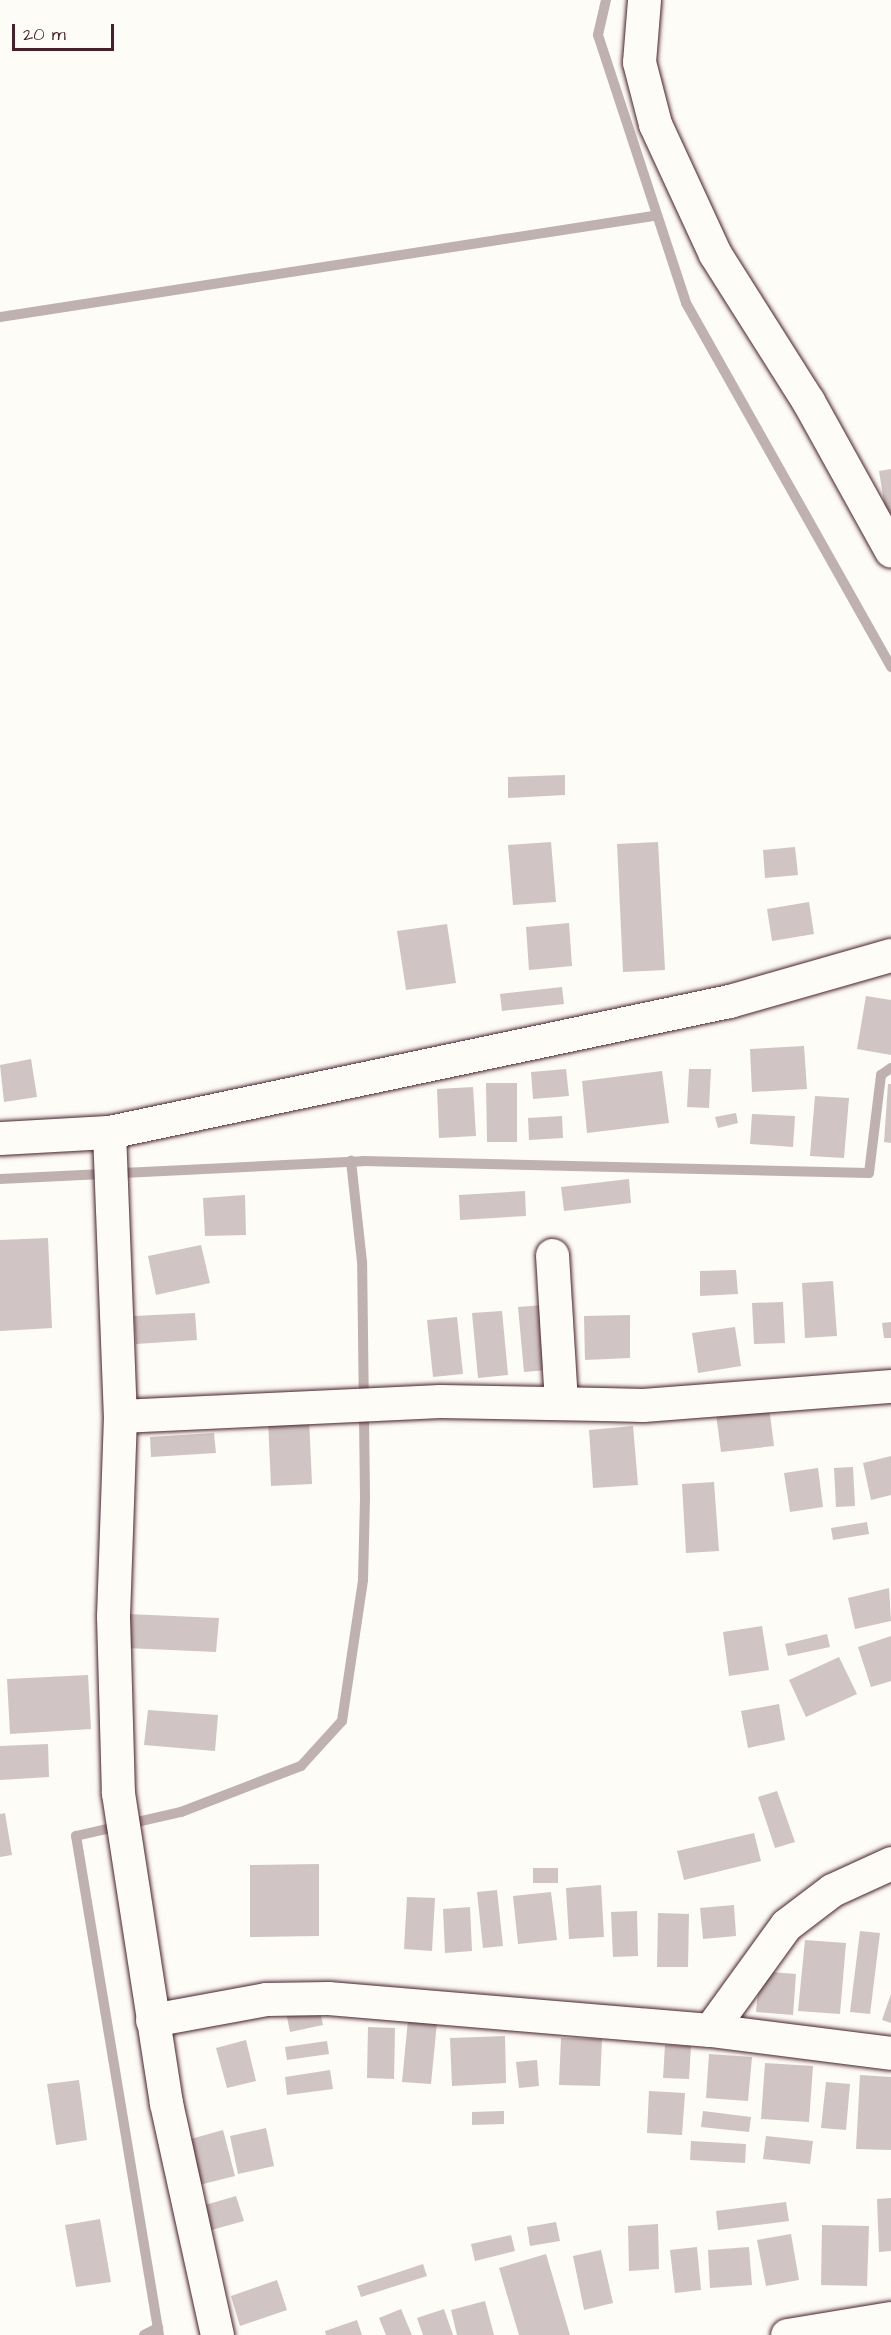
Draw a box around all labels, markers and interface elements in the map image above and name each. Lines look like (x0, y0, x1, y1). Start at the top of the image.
scale bar (15, 12, 117, 50)
text: 20 m (23, 22, 66, 47)

